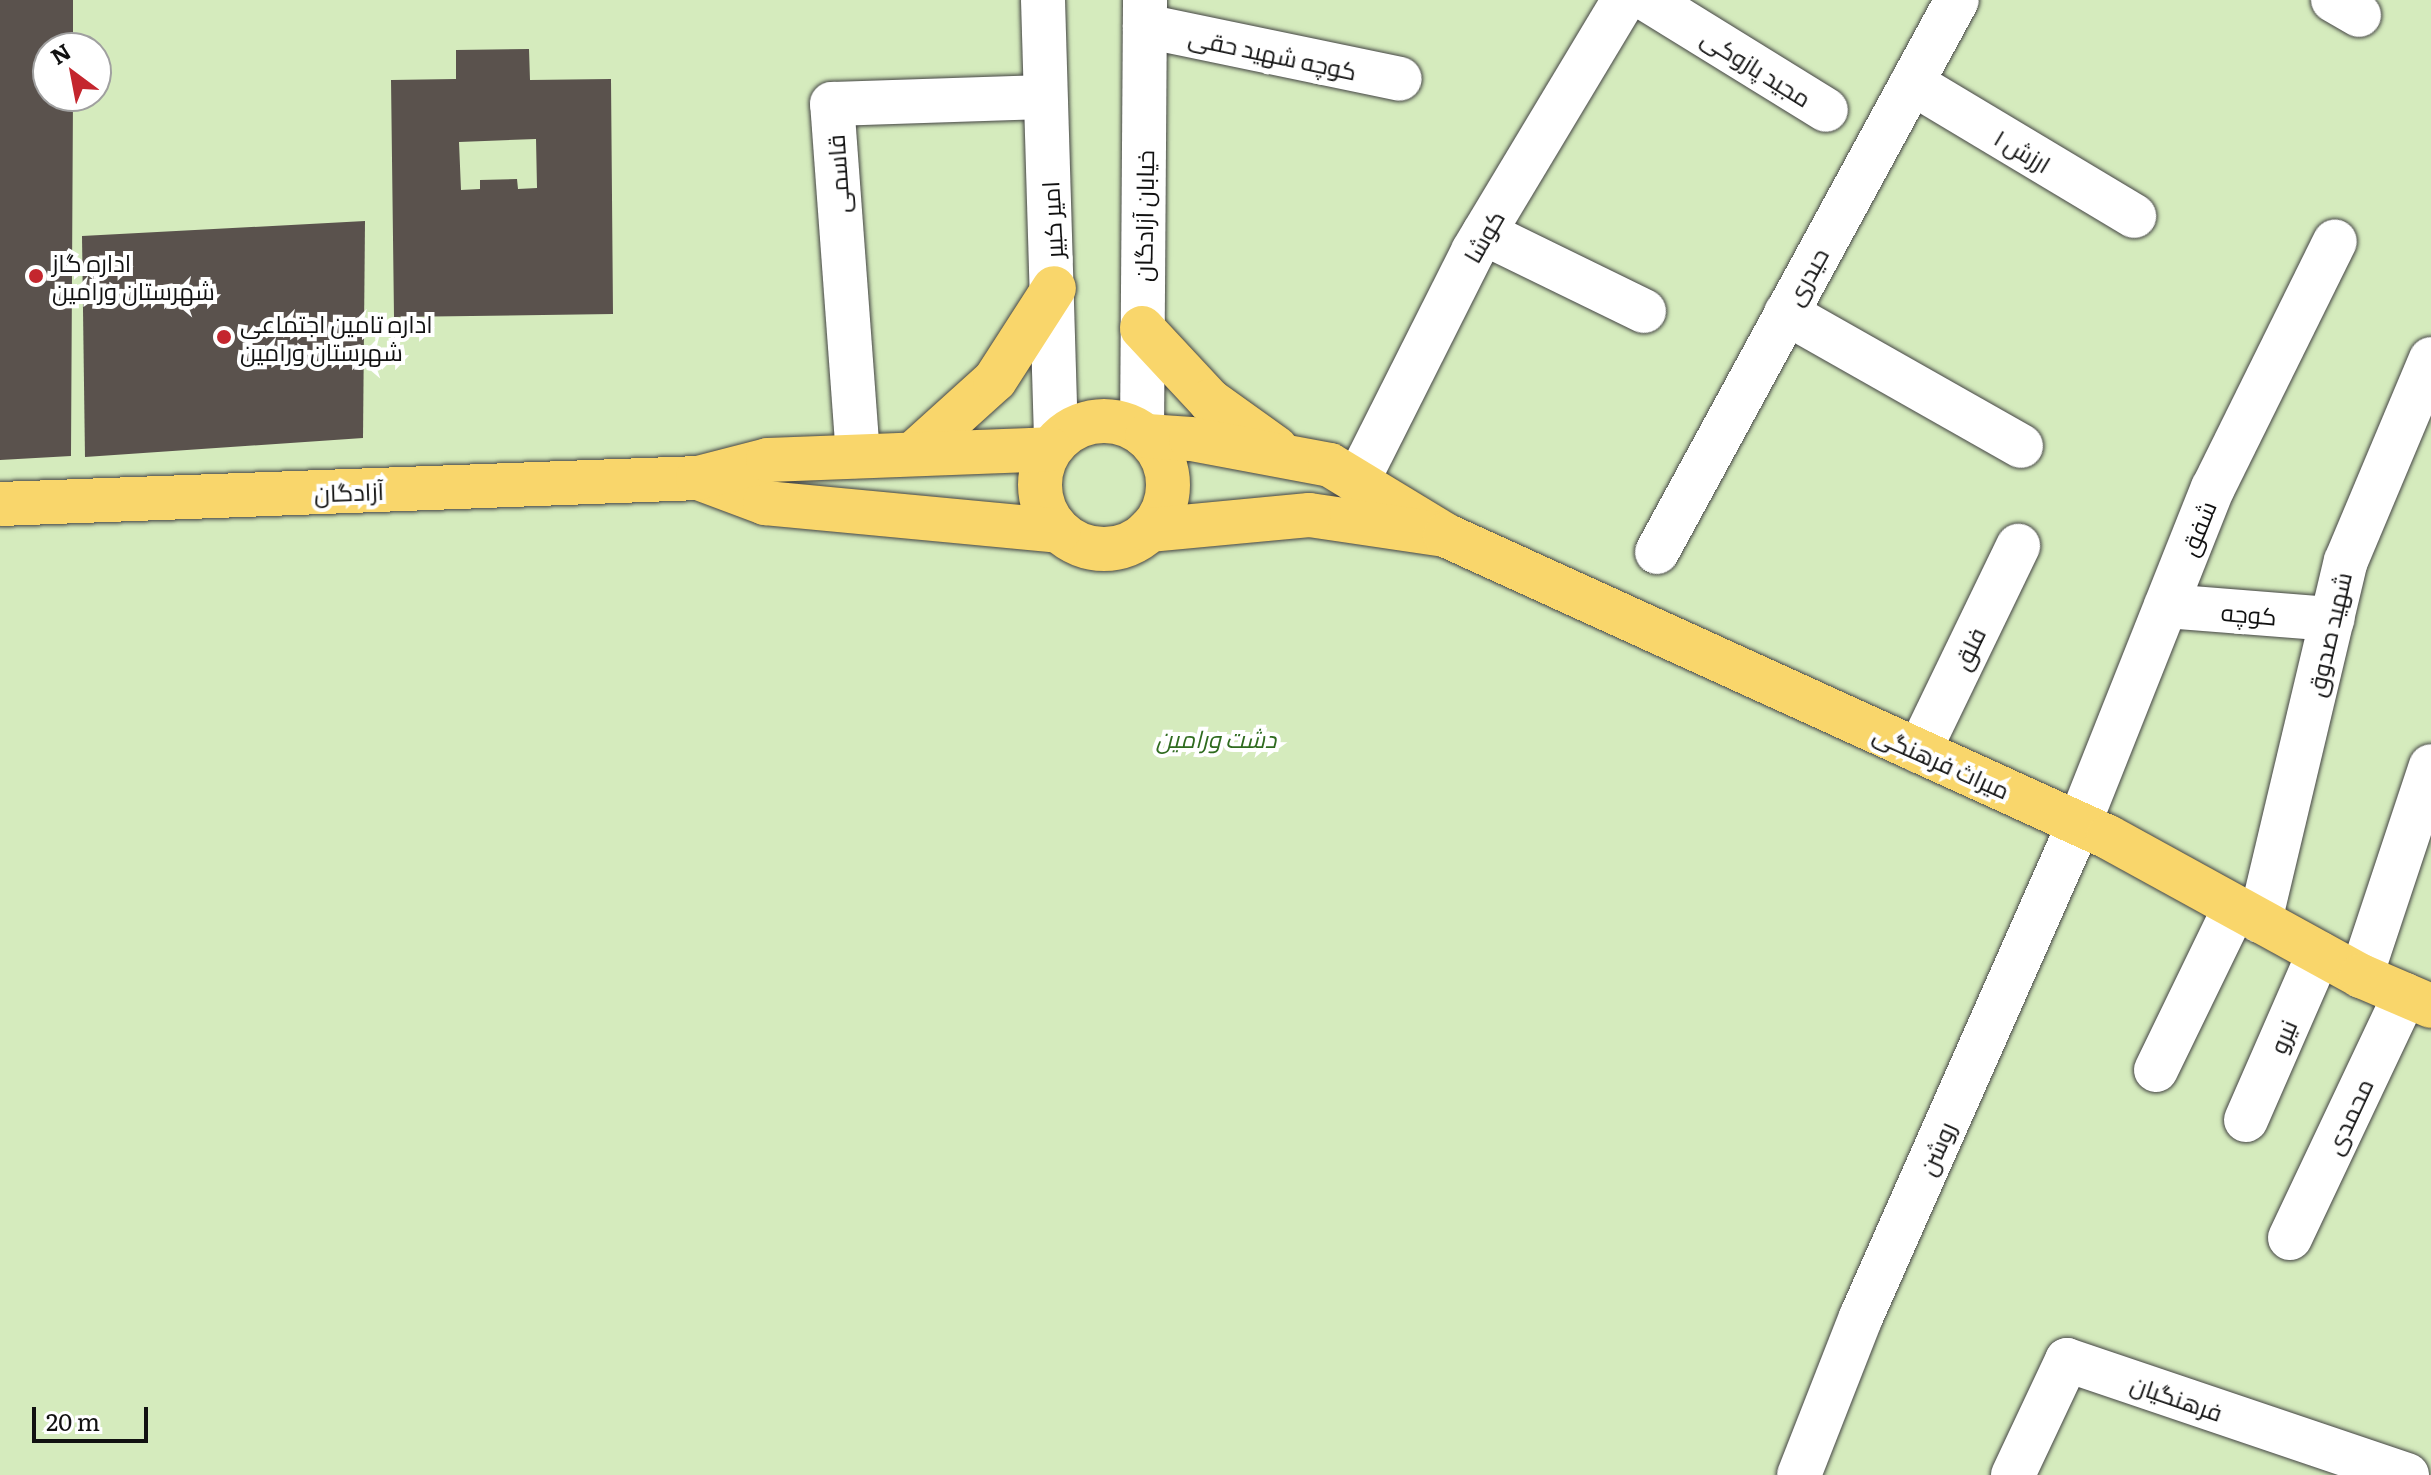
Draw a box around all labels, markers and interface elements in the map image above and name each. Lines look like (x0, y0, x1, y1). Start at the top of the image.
street label: کوچه شهید حقی (1186, 21, 1360, 85)
street label: مجید پازوکی (1697, 22, 1817, 112)
north arrow (32, 32, 112, 112)
text: N (44, 34, 77, 72)
street label: ارزش ۱ (1990, 122, 2056, 178)
street label: قاسمی (820, 134, 854, 214)
street label: خیابان آزادگان (1127, 150, 1159, 282)
street label: امیر کبیر (1035, 181, 1067, 259)
street label: کوشا (1457, 205, 1509, 267)
street label: حیدری (1779, 242, 1833, 310)
place label: اداره گاز شهرستان ورامین (52, 248, 215, 304)
marker: اداره گاز شهرستان ورامین (27, 267, 45, 285)
place label: اداره تامین اجتماعی شهرستان ورامین (240, 309, 433, 365)
marker: اداره تامین اجتماعی شهرستان ورامین (215, 328, 233, 346)
street label: آزادگان (313, 475, 385, 507)
street label: شفق (2173, 496, 2221, 560)
street label: شهید صدوق (2300, 569, 2356, 699)
street label: کوچه (2220, 596, 2278, 630)
street label: فلق (1946, 622, 1990, 674)
street label: میراث فرهنگی (1869, 718, 2015, 804)
park label: دشت ورامین (1156, 724, 1276, 752)
street label: نیرو (2262, 1015, 2302, 1057)
street label: محمدی (2318, 1073, 2378, 1159)
street label: روشن (1912, 1117, 1960, 1179)
street label: فرهنگیان (2127, 1368, 2227, 1426)
scale bar (36, 1391, 152, 1441)
text: 20 m (46, 1403, 100, 1438)

